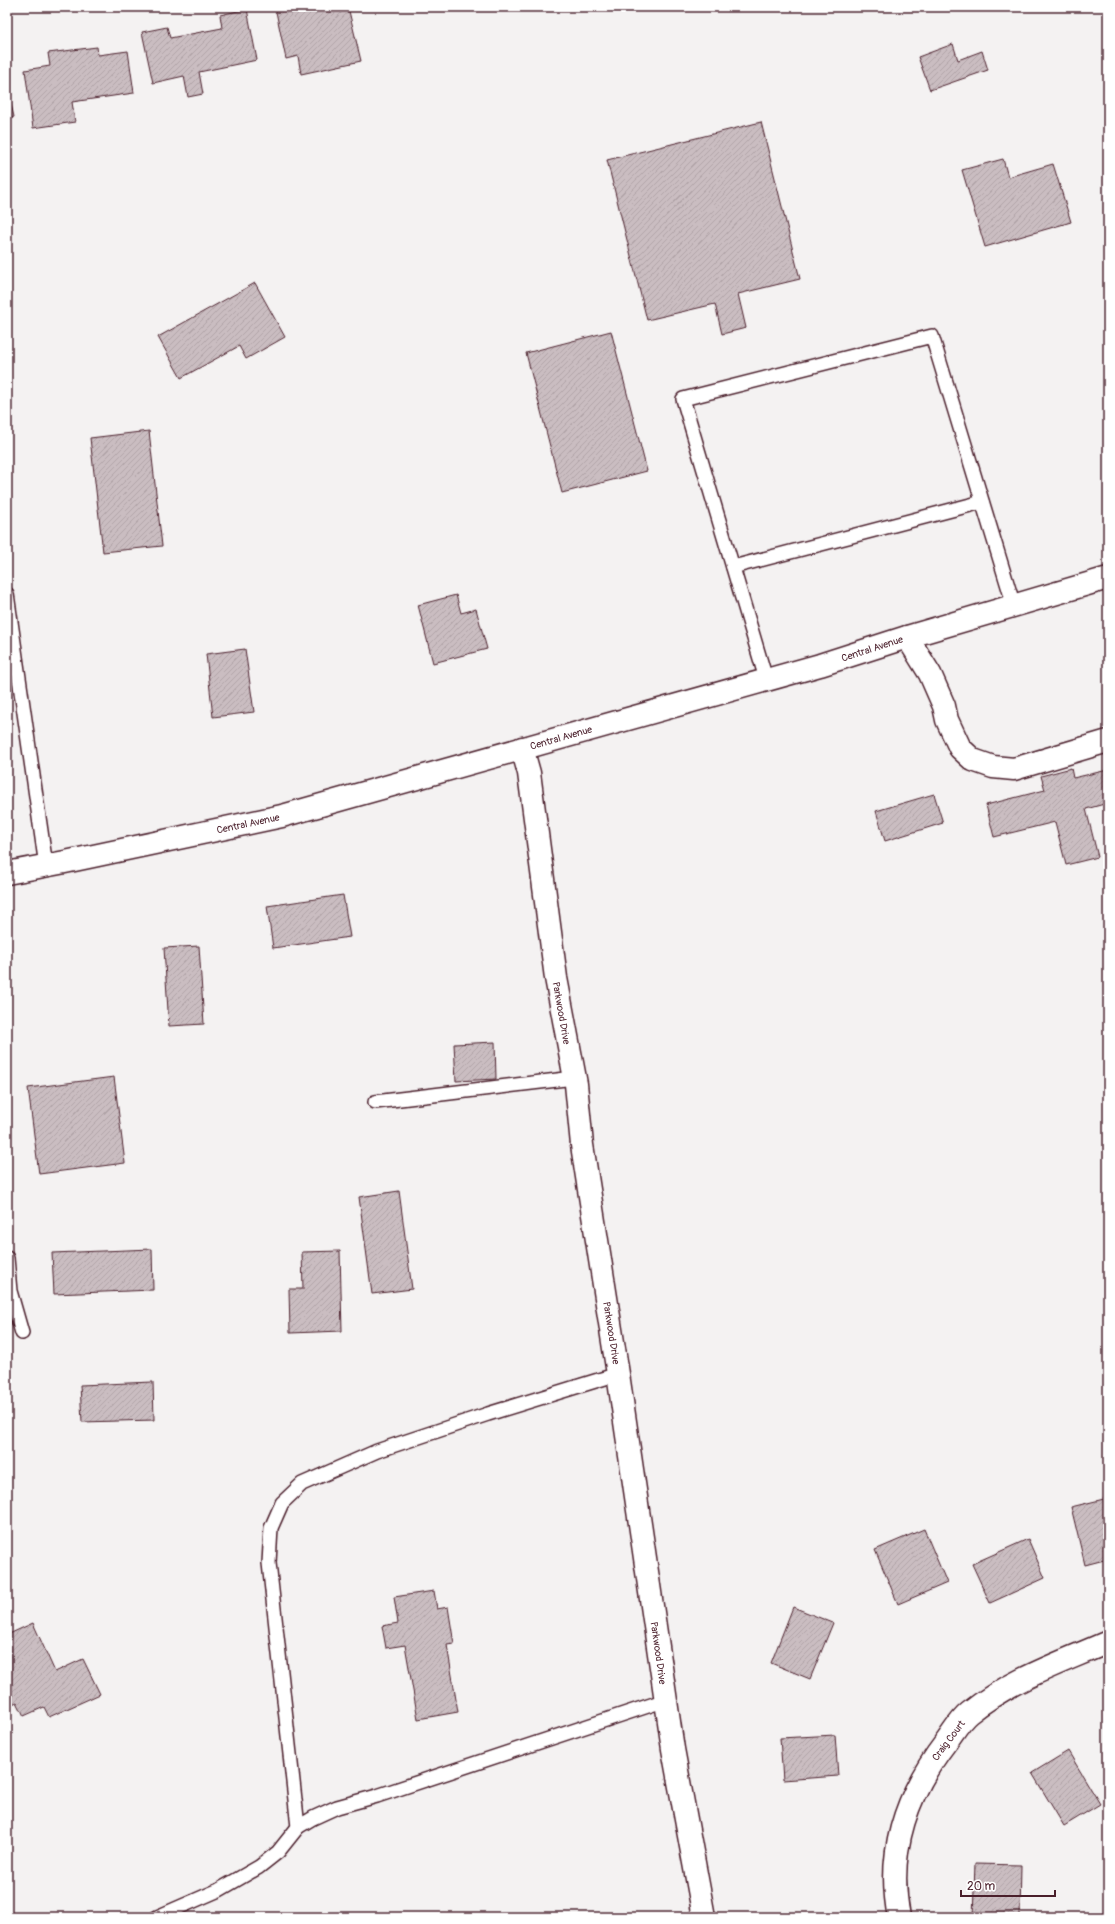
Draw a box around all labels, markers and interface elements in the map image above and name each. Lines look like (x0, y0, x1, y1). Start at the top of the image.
street label: Central Avenue (840, 633, 905, 665)
street label: Central Avenue (529, 723, 594, 753)
street label: Central Avenue (216, 811, 281, 837)
street label: Parkwood Drive (550, 981, 572, 1046)
street label: Parkwood Drive (600, 1301, 622, 1365)
street label: Parkwood Drive (648, 1621, 668, 1685)
street label: Craig Court (930, 1717, 968, 1763)
scale bar (961, 1872, 1055, 1898)
text: 20 m (967, 1879, 996, 1894)

